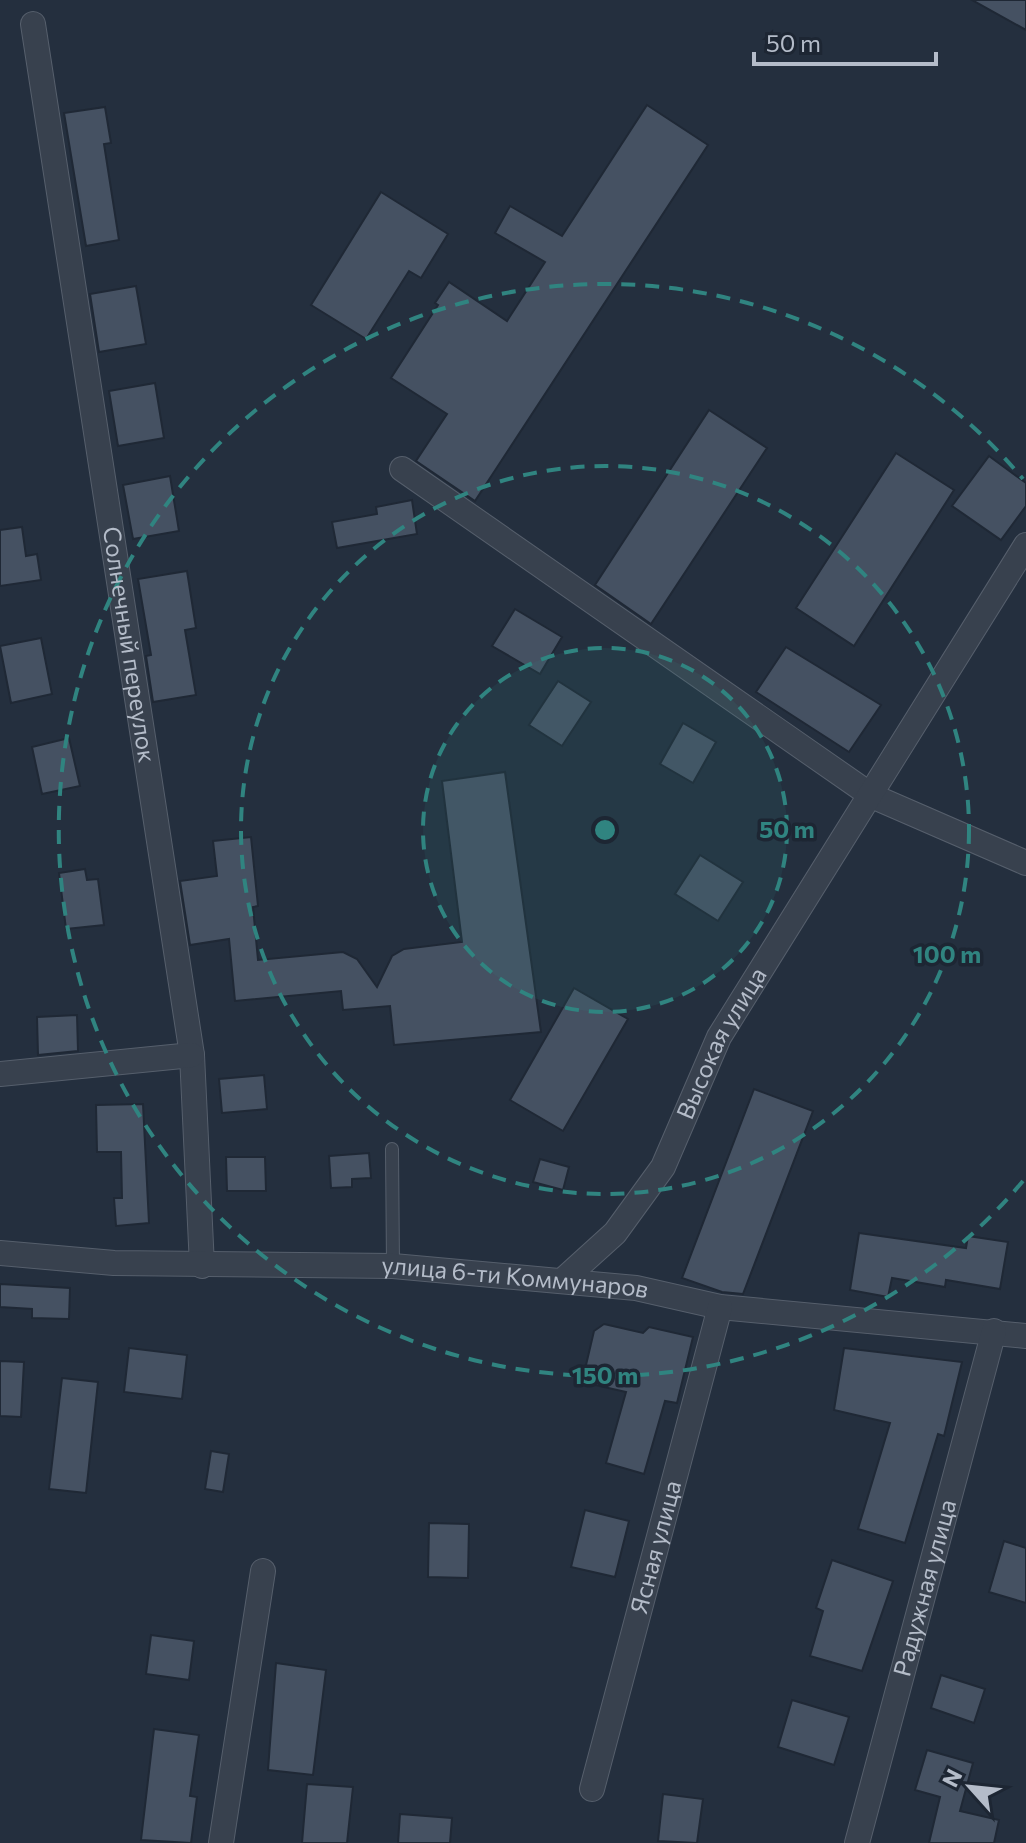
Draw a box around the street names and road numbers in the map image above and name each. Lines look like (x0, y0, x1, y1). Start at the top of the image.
street label: Солнечный переулок (98, 524, 163, 765)
street label: Высокая улица (669, 961, 772, 1123)
street label: улица 6-ти Коммунаров (381, 1250, 652, 1303)
street label: Ясная улица (623, 1477, 686, 1617)
street label: Радужная улица (886, 1496, 961, 1679)

